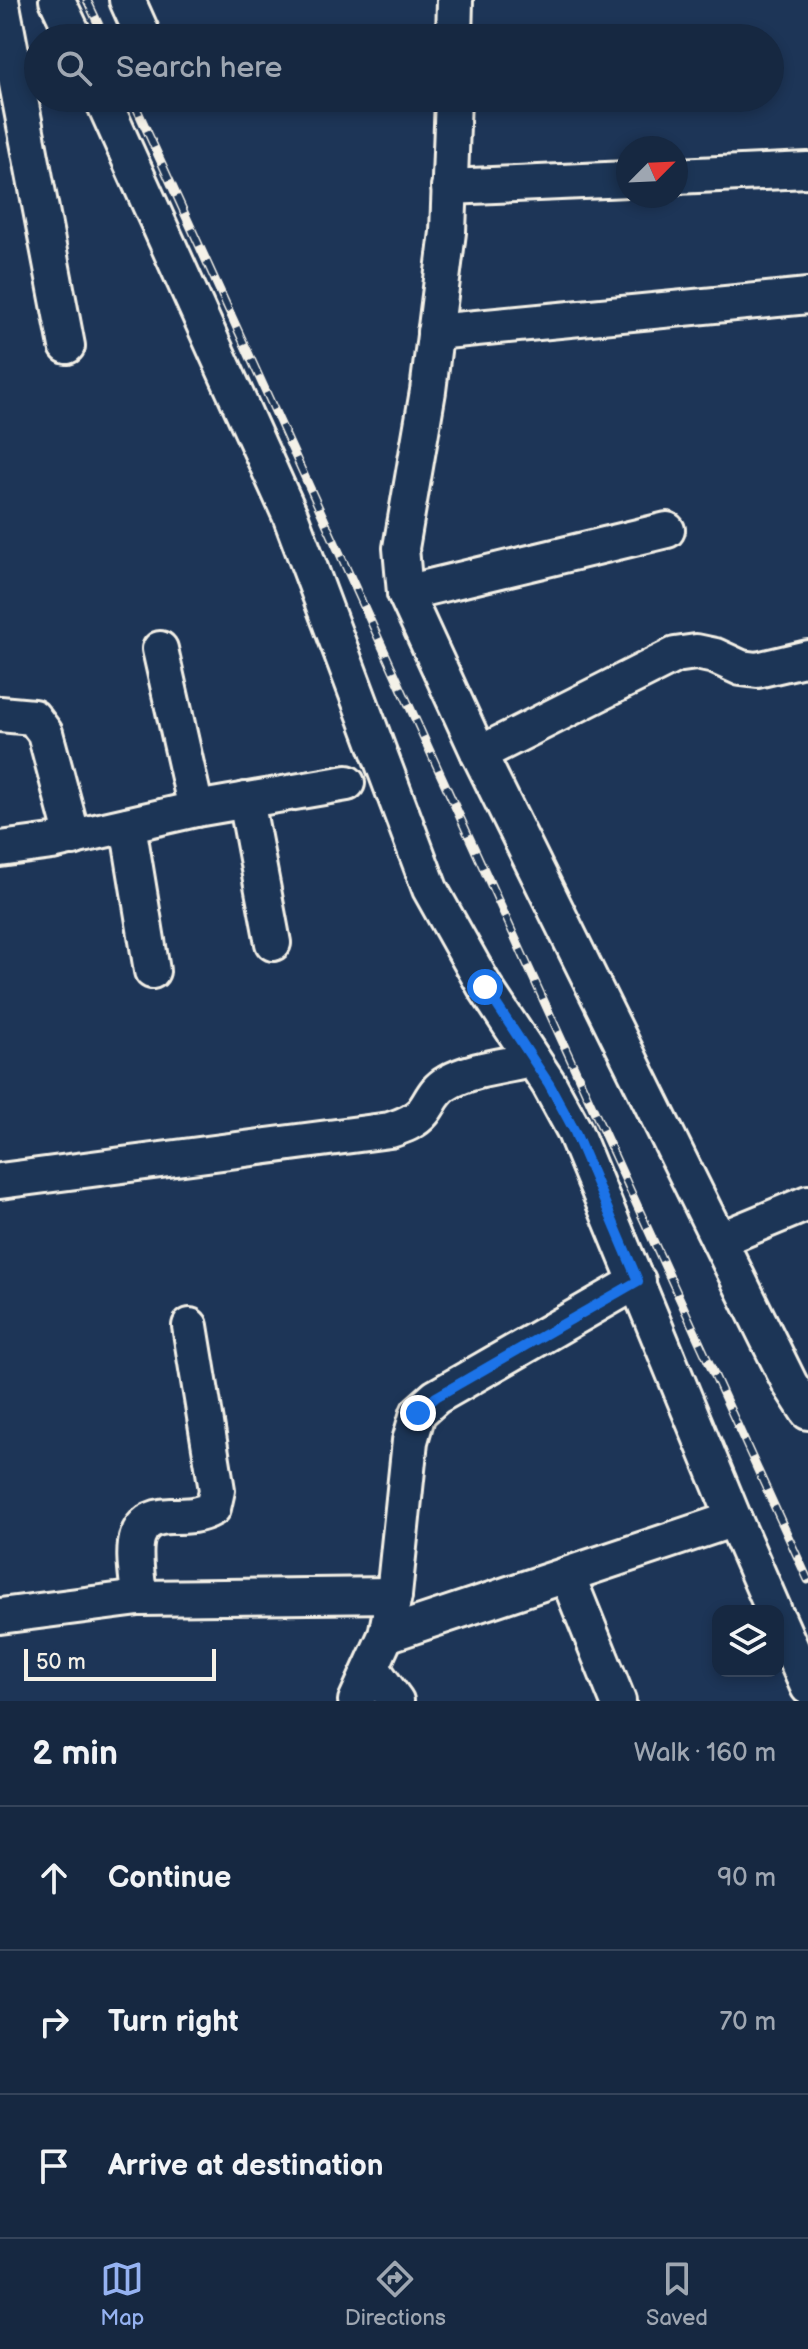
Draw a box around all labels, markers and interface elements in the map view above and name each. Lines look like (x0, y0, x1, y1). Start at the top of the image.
search box (24, 24, 784, 112)
icon: search (52, 46, 96, 90)
text: Search here (116, 50, 282, 86)
north arrow (616, 136, 688, 208)
route start (467, 969, 503, 1005)
route end (400, 1395, 436, 1431)
map controls (712, 1605, 784, 1677)
button: layers (712, 1605, 784, 1677)
scale bar (24, 1645, 216, 1681)
text: 50 m (36, 1649, 86, 1676)
text: 2 min (32, 1733, 118, 1774)
text: Walk · 160 m (634, 1738, 776, 1769)
icon: ahead (32, 1856, 76, 1900)
text: Continue (108, 1860, 231, 1896)
text: 90 m (717, 1863, 776, 1894)
icon: right (32, 2000, 76, 2044)
text: Turn right (108, 2004, 239, 2040)
text: 70 m (719, 2007, 776, 2038)
icon: arrive (32, 2144, 76, 2188)
text: Arrive at destination (108, 2148, 384, 2184)
tab: Map (100, 2257, 144, 2332)
tab: Directions (345, 2257, 446, 2332)
tab: Saved (646, 2257, 708, 2332)

